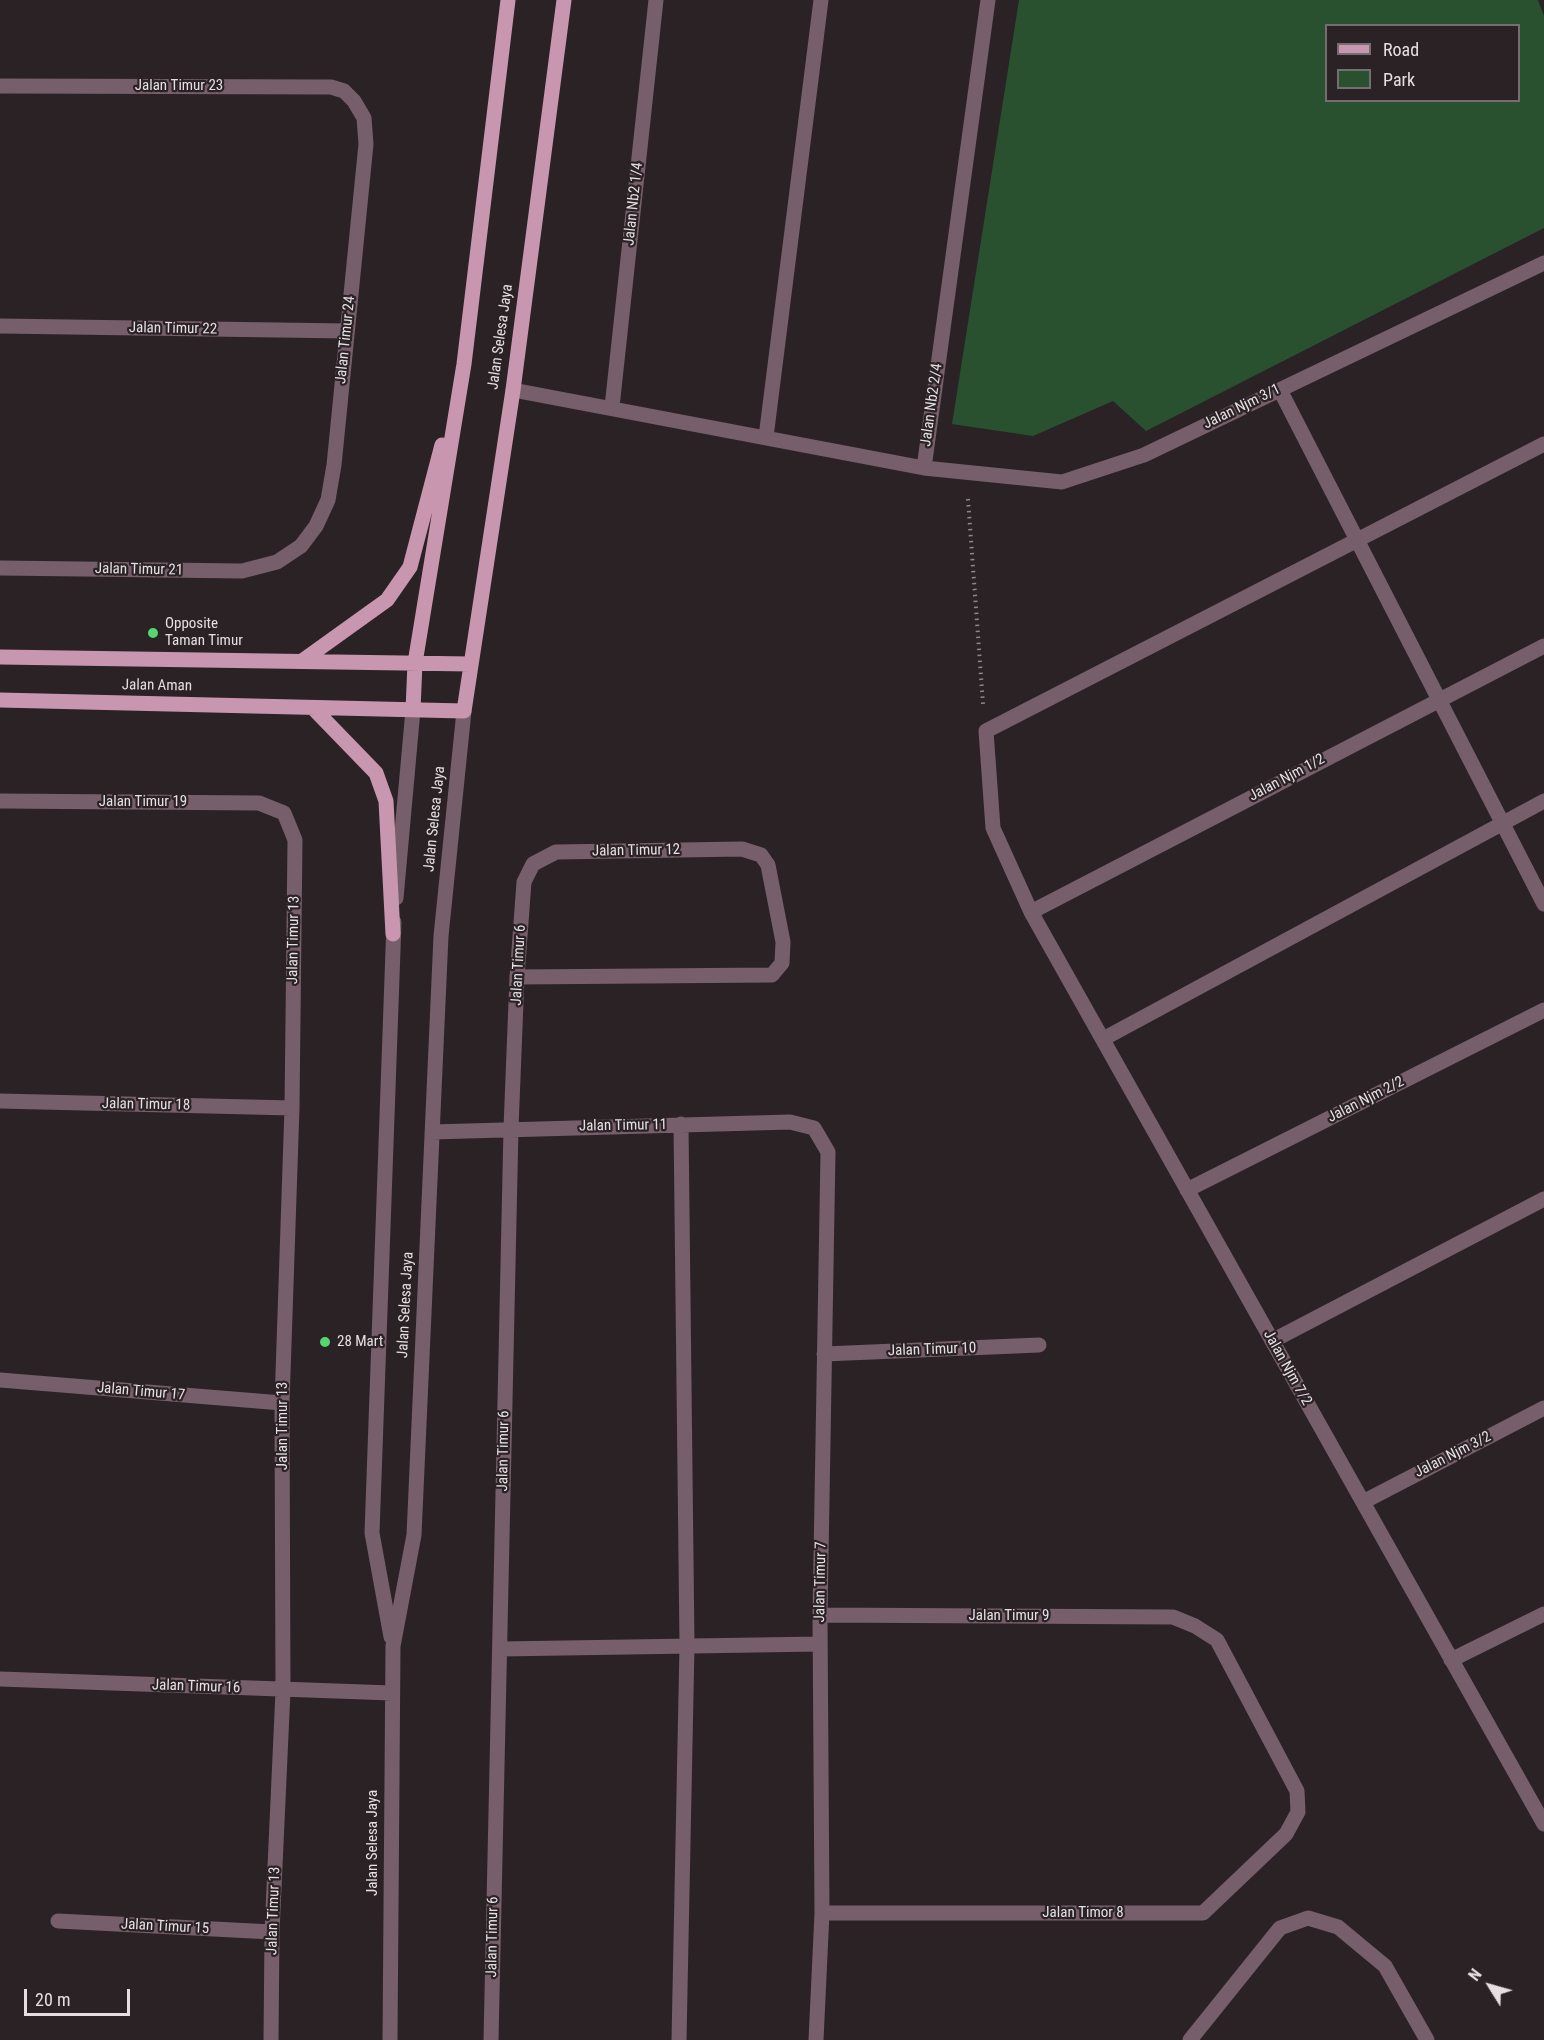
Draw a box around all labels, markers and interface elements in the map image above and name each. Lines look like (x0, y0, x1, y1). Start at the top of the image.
legend (1325, 24, 1520, 102)
text: Road (1383, 39, 1419, 60)
text: Park (1383, 69, 1415, 90)
street label: Jalan Timur 23 (135, 77, 223, 95)
street label: Jalan Nb2 1/4 (621, 161, 647, 247)
street label: Jalan Selesa Jaya (485, 283, 517, 391)
street label: Jalan Timur 24 (332, 295, 360, 385)
street label: Jalan Timur 22 (129, 319, 217, 339)
street label: Jalan Nb2 2/4 (917, 362, 947, 448)
street label: Jalan Njm 3/1 (1201, 381, 1283, 433)
street label: Jalan Timur 21 (95, 560, 183, 580)
place label: Opposite Taman Timur (165, 615, 243, 650)
marker: Opposite Taman Timur (146, 626, 160, 640)
street label: Jalan Aman (122, 676, 192, 696)
street label: Jalan Njm 1/2 (1246, 750, 1328, 806)
street label: Jalan Selesa Jaya (421, 765, 449, 873)
street label: Jalan Timur 19 (99, 793, 187, 811)
street label: Jalan Timur 12 (592, 841, 680, 861)
street label: Jalan Timur 13 (284, 896, 304, 984)
street label: Jalan Timur 6 (508, 924, 530, 1006)
street label: Jalan Njm 2/2 (1325, 1073, 1407, 1127)
street label: Jalan Timur 18 (102, 1095, 190, 1115)
street label: Jalan Timur 11 (579, 1116, 667, 1136)
street label: Jalan Selesa Jaya (394, 1252, 418, 1358)
street label: Jalan Njm 7/2 (1259, 1327, 1315, 1409)
place label: 28 Mart (337, 1333, 383, 1351)
marker: 28 Mart (318, 1335, 332, 1349)
street label: Jalan Timur 10 (888, 1339, 976, 1361)
street label: Jalan Timur 17 (96, 1379, 186, 1405)
street label: Jalan Timur 13 (274, 1382, 292, 1470)
street label: Jalan Timur 6 (494, 1410, 514, 1492)
street label: Jalan Njm 3/2 (1412, 1428, 1494, 1482)
street label: Jalan Timur 7 (811, 1541, 831, 1623)
street label: Jalan Timur 9 (969, 1607, 1049, 1625)
street label: Jalan Timur 16 (152, 1676, 240, 1698)
street label: Jalan Selesa Jaya (364, 1790, 382, 1896)
street label: Jalan Timur 13 (263, 1867, 285, 1955)
street label: Jalan Timur 6 (483, 1896, 503, 1978)
street label: Jalan Timor 8 (1042, 1904, 1124, 1922)
street label: Jalan Timur 15 (120, 1916, 210, 1938)
north arrow (1460, 1956, 1520, 2016)
text: N (1465, 1965, 1486, 1985)
scale bar (27, 1977, 134, 2015)
text: 20 m (35, 1989, 70, 2010)

